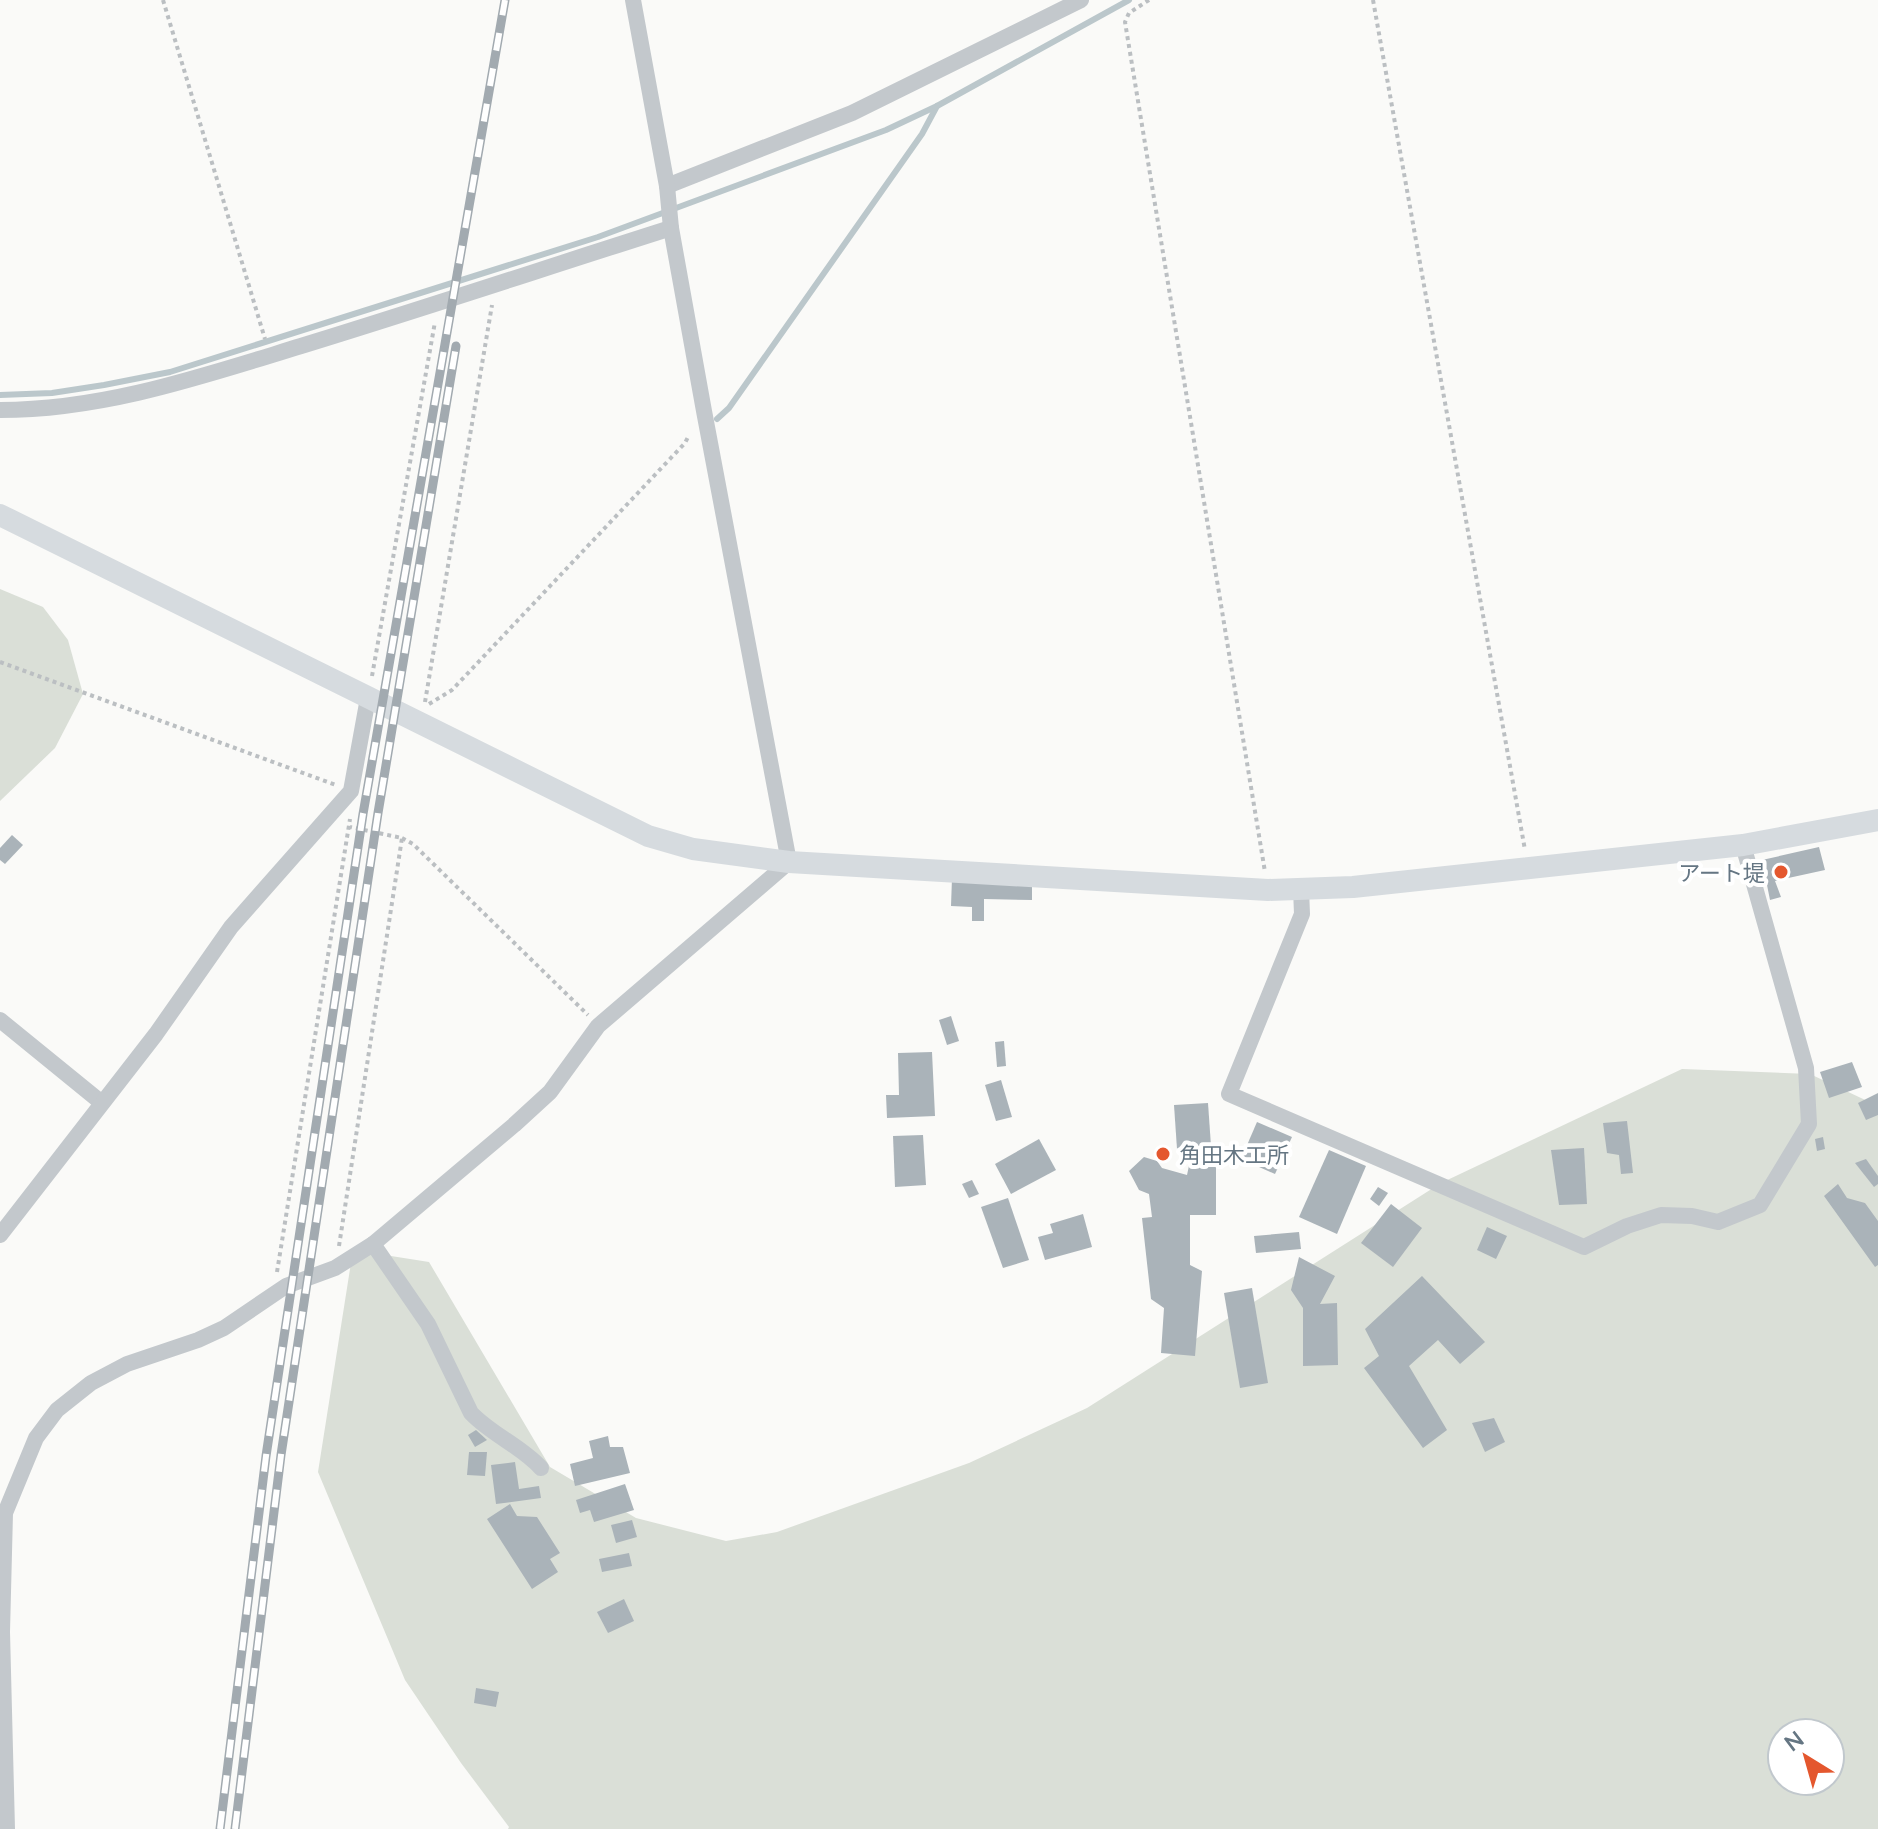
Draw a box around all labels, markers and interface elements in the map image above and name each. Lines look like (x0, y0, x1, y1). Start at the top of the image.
place label: アート堤 (1678, 859, 1765, 886)
marker: アート堤 (1772, 863, 1790, 881)
place label: 角田木工所 (1179, 1141, 1289, 1168)
marker: 角田木工所 (1154, 1145, 1172, 1163)
north arrow (1766, 1717, 1846, 1797)
text: N (1779, 1725, 1809, 1757)

